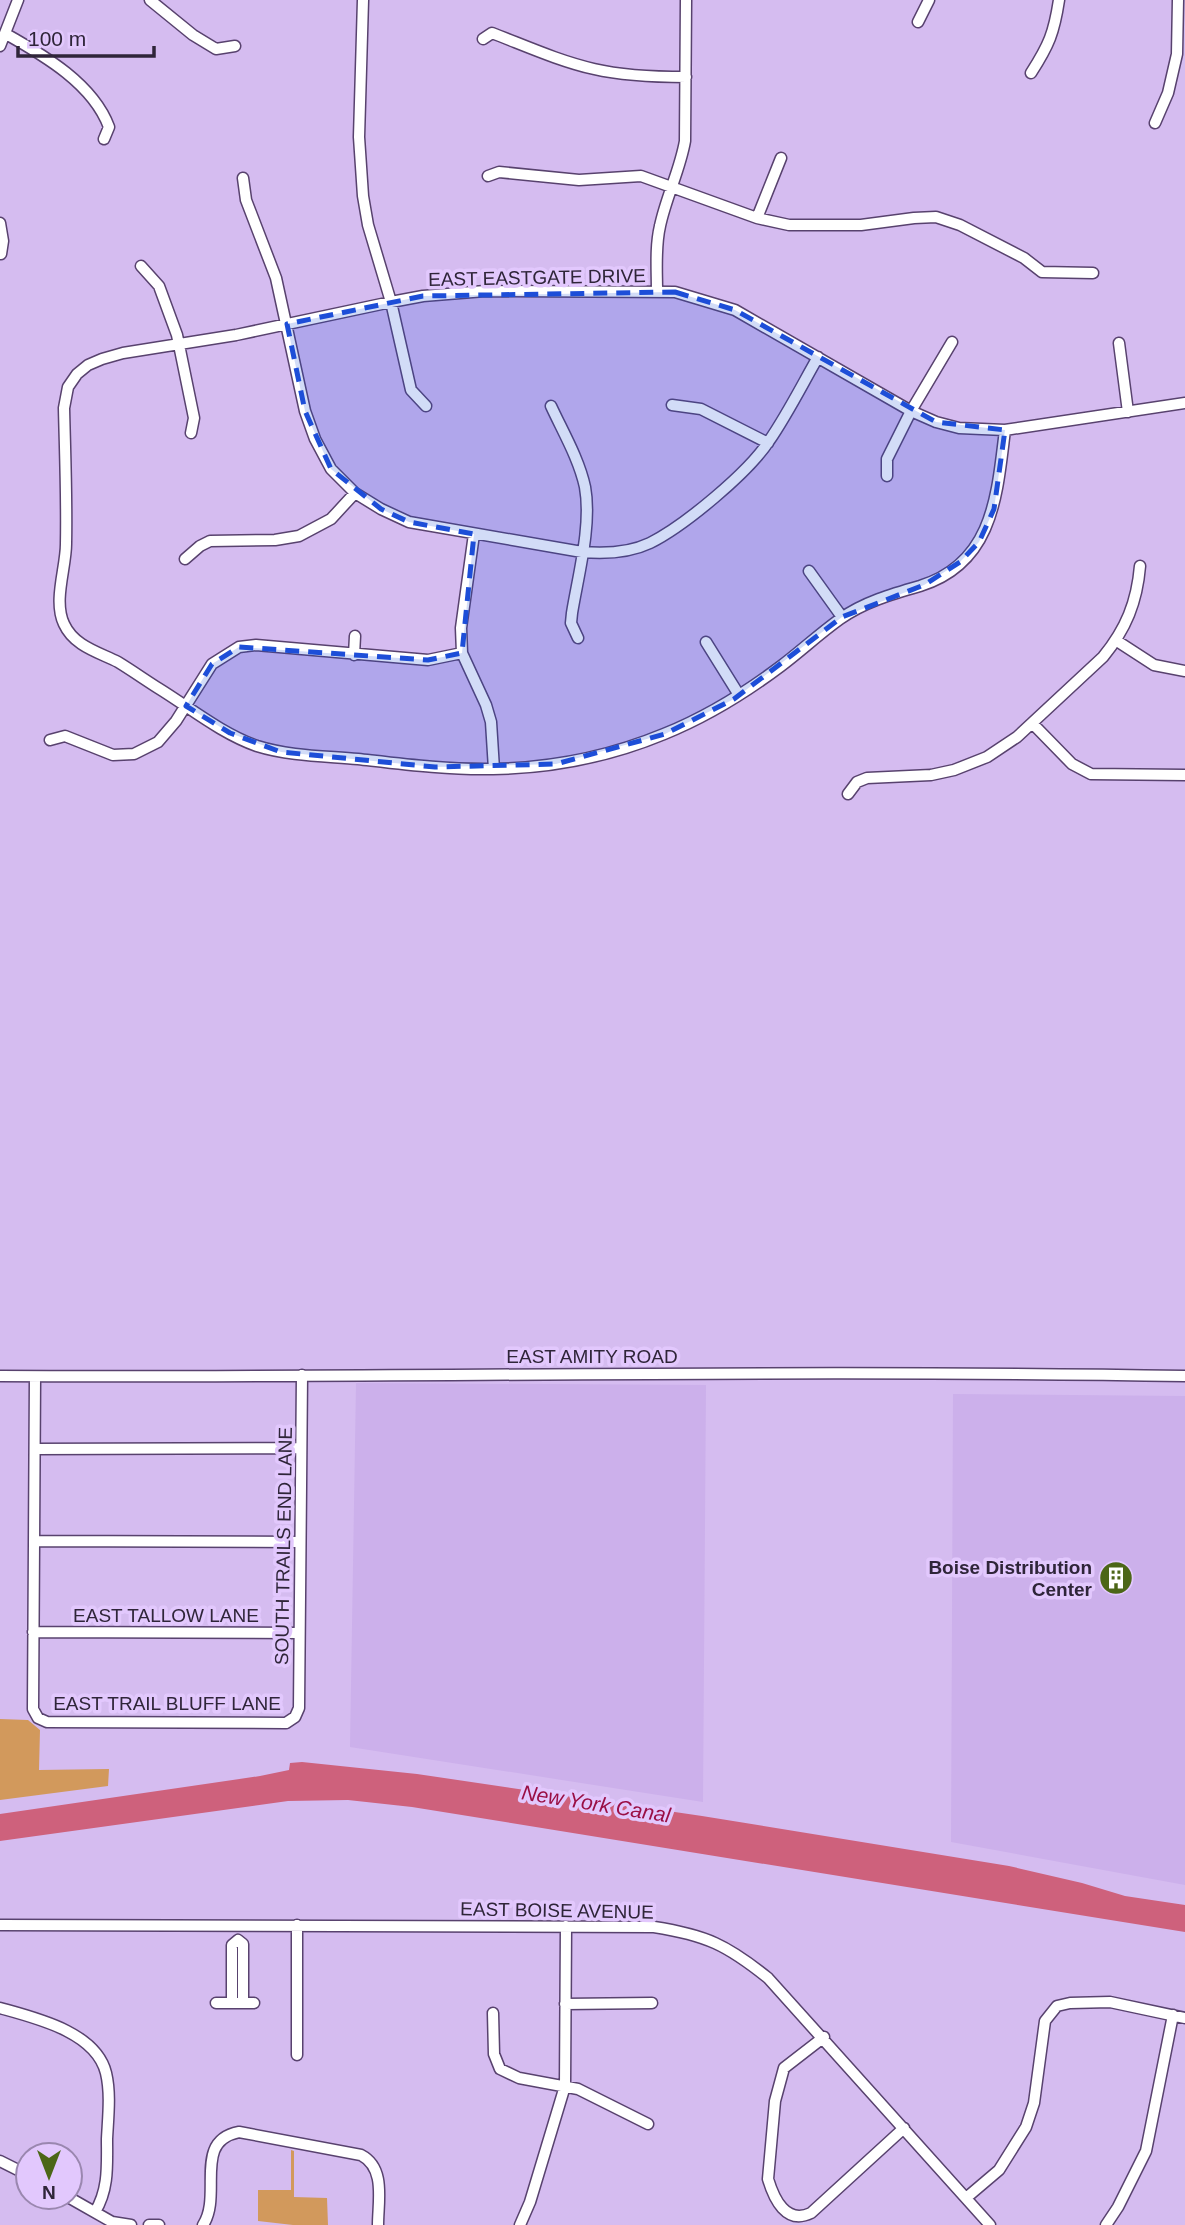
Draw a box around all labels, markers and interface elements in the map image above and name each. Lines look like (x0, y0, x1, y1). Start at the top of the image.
scale bar (18, 14, 154, 58)
text: 100 m (28, 27, 86, 50)
street label: EAST EASTGATE DRIVE (428, 265, 646, 290)
street label: EAST AMITY ROAD (506, 1346, 678, 1367)
street label: SOUTH TRAILS END LANE (271, 1427, 296, 1665)
place label: Boise Distribution Center (928, 1557, 1093, 1600)
building icon: Boise Distribution Center (1097, 1559, 1135, 1597)
street label: EAST TALLOW LANE (73, 1605, 259, 1626)
street label: EAST TRAIL BLUFF LANE (53, 1693, 281, 1714)
water label: New York Canal (520, 1780, 673, 1827)
street label: EAST BOISE AVENUE (460, 1898, 654, 1923)
north arrow (14, 2141, 84, 2211)
text: N (42, 2182, 56, 2203)

